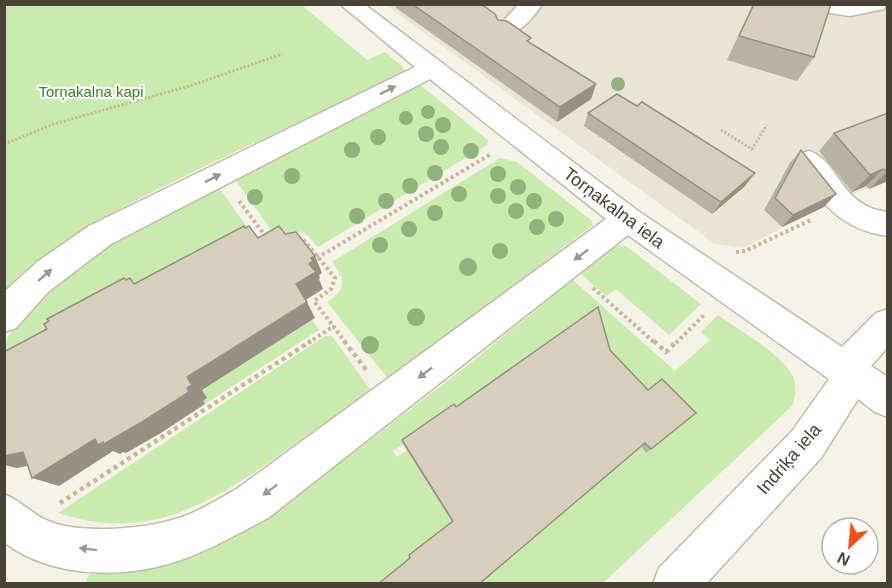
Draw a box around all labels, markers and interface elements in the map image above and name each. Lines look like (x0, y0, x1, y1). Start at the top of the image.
park label: Torņakalna kapi (38, 83, 144, 100)
one-way arrow (379, 85, 396, 95)
street label: Torņakalna iela (560, 164, 669, 253)
one-way arrow (205, 173, 222, 183)
one-way arrow (573, 249, 589, 261)
one-way arrow (37, 269, 52, 282)
one-way arrow (418, 366, 433, 378)
street label: Indriķa iela (753, 419, 826, 498)
one-way arrow (262, 484, 277, 496)
north arrow (820, 516, 880, 576)
one-way arrow (79, 544, 98, 553)
text: N (835, 549, 853, 569)

